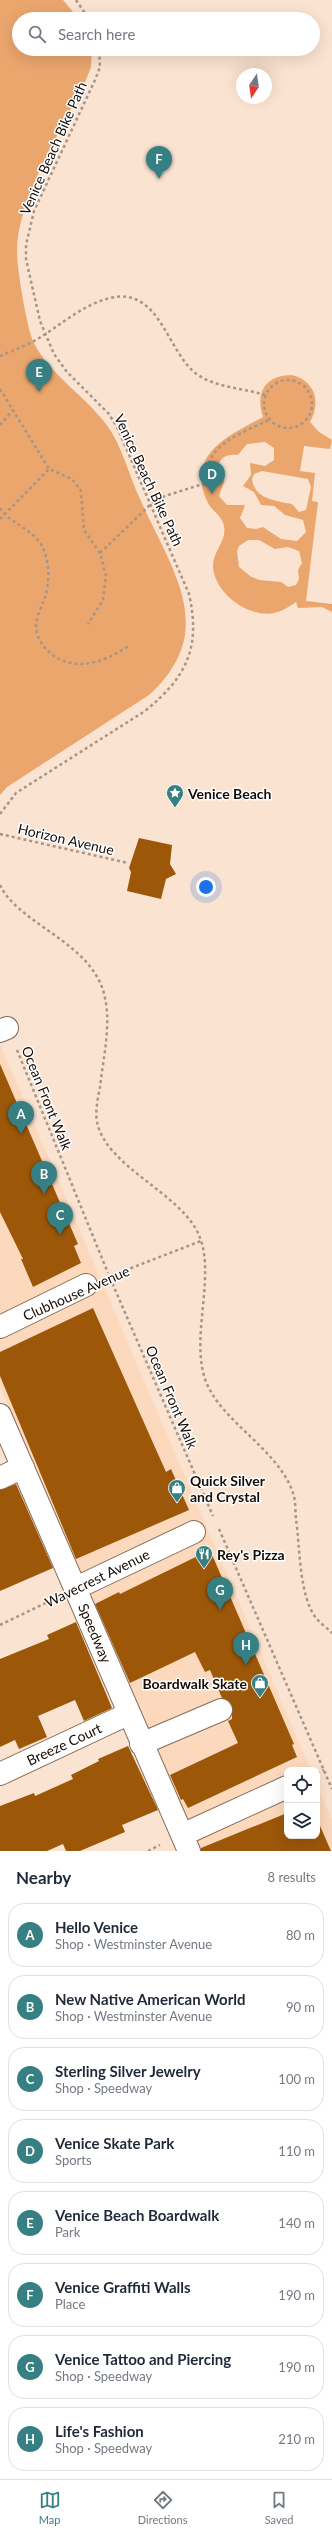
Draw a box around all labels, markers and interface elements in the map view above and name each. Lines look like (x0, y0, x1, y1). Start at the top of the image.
search box (12, 12, 320, 56)
icon: search (26, 23, 48, 45)
text: Search here (58, 25, 135, 43)
north arrow (236, 68, 272, 104)
street label: Venice Beach Bike Path (16, 79, 90, 217)
pin: F (146, 146, 172, 179)
pin: E (26, 359, 52, 392)
street label: Venice Beach Bike Path (111, 411, 187, 549)
pin: D (199, 461, 225, 494)
place icon: Venice Beach (165, 783, 185, 808)
place label: Venice Beach (187, 785, 271, 802)
street label: Horizon Avenue (16, 820, 116, 858)
your location (196, 877, 216, 897)
street label: Ocean Front Walk (18, 1043, 76, 1153)
pin: A (8, 1101, 34, 1134)
pin: B (31, 1161, 57, 1194)
pin: C (47, 1202, 73, 1235)
street label: Clubhouse Avenue (20, 1262, 132, 1324)
street label: Ocean Front Walk (143, 1343, 202, 1452)
place label: Quick Silver and Crystal (190, 1472, 266, 1505)
shop icon: Quick Silver and Crystal (167, 1478, 187, 1503)
restaurant icon: Rey's Pizza (194, 1544, 214, 1569)
street label: Wavecrest Avenue (42, 1545, 152, 1611)
place label: Rey's Pizza (217, 1546, 285, 1563)
pin: G (207, 1577, 233, 1610)
street label: Speedway (75, 1601, 115, 1666)
pin: H (233, 1632, 259, 1665)
shop icon: Boardwalk Skate (250, 1673, 270, 1698)
place label: Boardwalk Skate (142, 1675, 248, 1692)
street label: Breeze Court (24, 1719, 104, 1769)
map controls (284, 1767, 320, 1839)
button: locate (284, 1767, 320, 1803)
button: layers (284, 1803, 320, 1839)
text: Nearby (16, 1867, 71, 1888)
text: 8 results (268, 1869, 316, 1885)
text: Hello Venice (55, 1918, 138, 1936)
text: A (25, 1927, 35, 1943)
text: 80 m (286, 1927, 315, 1943)
text: Shop · Westminster Avenue (55, 1936, 212, 1952)
text: New Native American World (55, 1990, 246, 2008)
text: B (26, 1999, 34, 2015)
text: 90 m (286, 1999, 315, 2015)
text: Shop · Westminster Avenue (55, 2008, 212, 2024)
text: Sterling Silver Jewelry (55, 2062, 201, 2080)
text: C (26, 2071, 34, 2087)
text: 100 m (278, 2071, 315, 2087)
text: Shop · Speedway (55, 2080, 152, 2096)
text: Venice Skate Park (55, 2134, 174, 2152)
text: D (25, 2143, 35, 2159)
text: 110 m (278, 2143, 315, 2159)
text: Sports (55, 2152, 92, 2168)
text: Venice Beach Boardwalk (55, 2206, 219, 2224)
text: E (26, 2215, 34, 2231)
text: 140 m (278, 2215, 315, 2231)
text: Park (55, 2224, 80, 2240)
text: Venice Graffiti Walls (55, 2278, 191, 2296)
text: F (26, 2287, 34, 2303)
text: 190 m (278, 2287, 315, 2303)
text: Place (55, 2296, 85, 2312)
text: Venice Tattoo and Piercing (55, 2350, 231, 2368)
text: G (25, 2359, 35, 2375)
text: 190 m (278, 2359, 315, 2375)
text: Shop · Speedway (55, 2368, 152, 2384)
text: Life's Fashion (55, 2422, 144, 2440)
text: H (25, 2431, 35, 2447)
text: 210 m (278, 2431, 315, 2447)
text: Shop · Speedway (55, 2440, 152, 2456)
tab: Map (39, 2489, 61, 2526)
tab: Directions (138, 2489, 187, 2526)
tab: Saved (265, 2489, 293, 2526)

